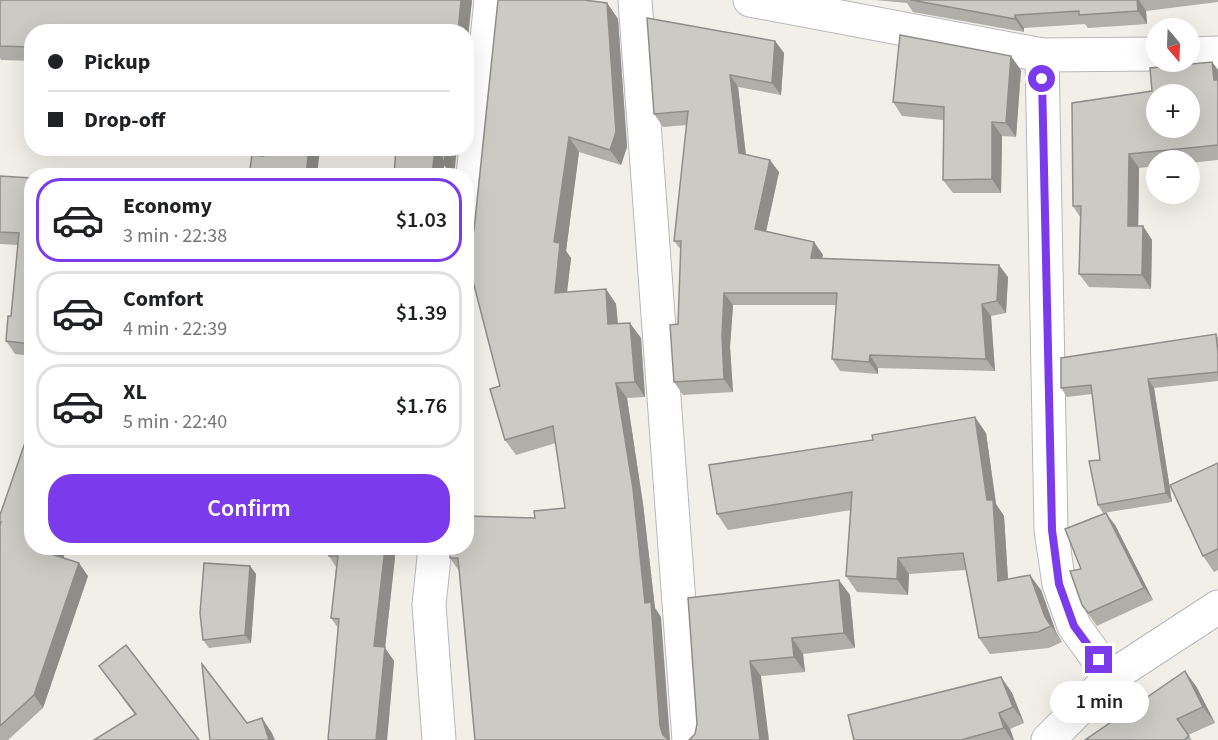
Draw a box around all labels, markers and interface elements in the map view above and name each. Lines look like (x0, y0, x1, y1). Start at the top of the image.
north arrow (1146, 18, 1200, 72)
map controls (1146, 18, 1200, 204)
text: Pickup (84, 46, 150, 78)
route start (1028, 65, 1055, 92)
button: + (1146, 84, 1200, 138)
text: Drop-off (84, 104, 165, 136)
button: − (1146, 150, 1200, 204)
text: Economy (123, 190, 212, 222)
icon: car (51, 193, 105, 247)
text: $1.03 (396, 204, 447, 236)
text: 3 min · 22:38 (123, 222, 227, 250)
text: Comfort (123, 283, 204, 315)
icon: car (51, 286, 105, 340)
text: $1.39 (396, 297, 447, 329)
text: 4 min · 22:39 (123, 315, 227, 343)
text: XL (123, 376, 147, 408)
icon: car (51, 379, 105, 433)
text: $1.76 (396, 390, 447, 422)
text: 5 min · 22:40 (123, 408, 227, 436)
button: Confirm (48, 474, 450, 543)
route end (1085, 646, 1112, 673)
callout: 1 min (1050, 681, 1148, 723)
text: 1 min (1076, 688, 1123, 716)

